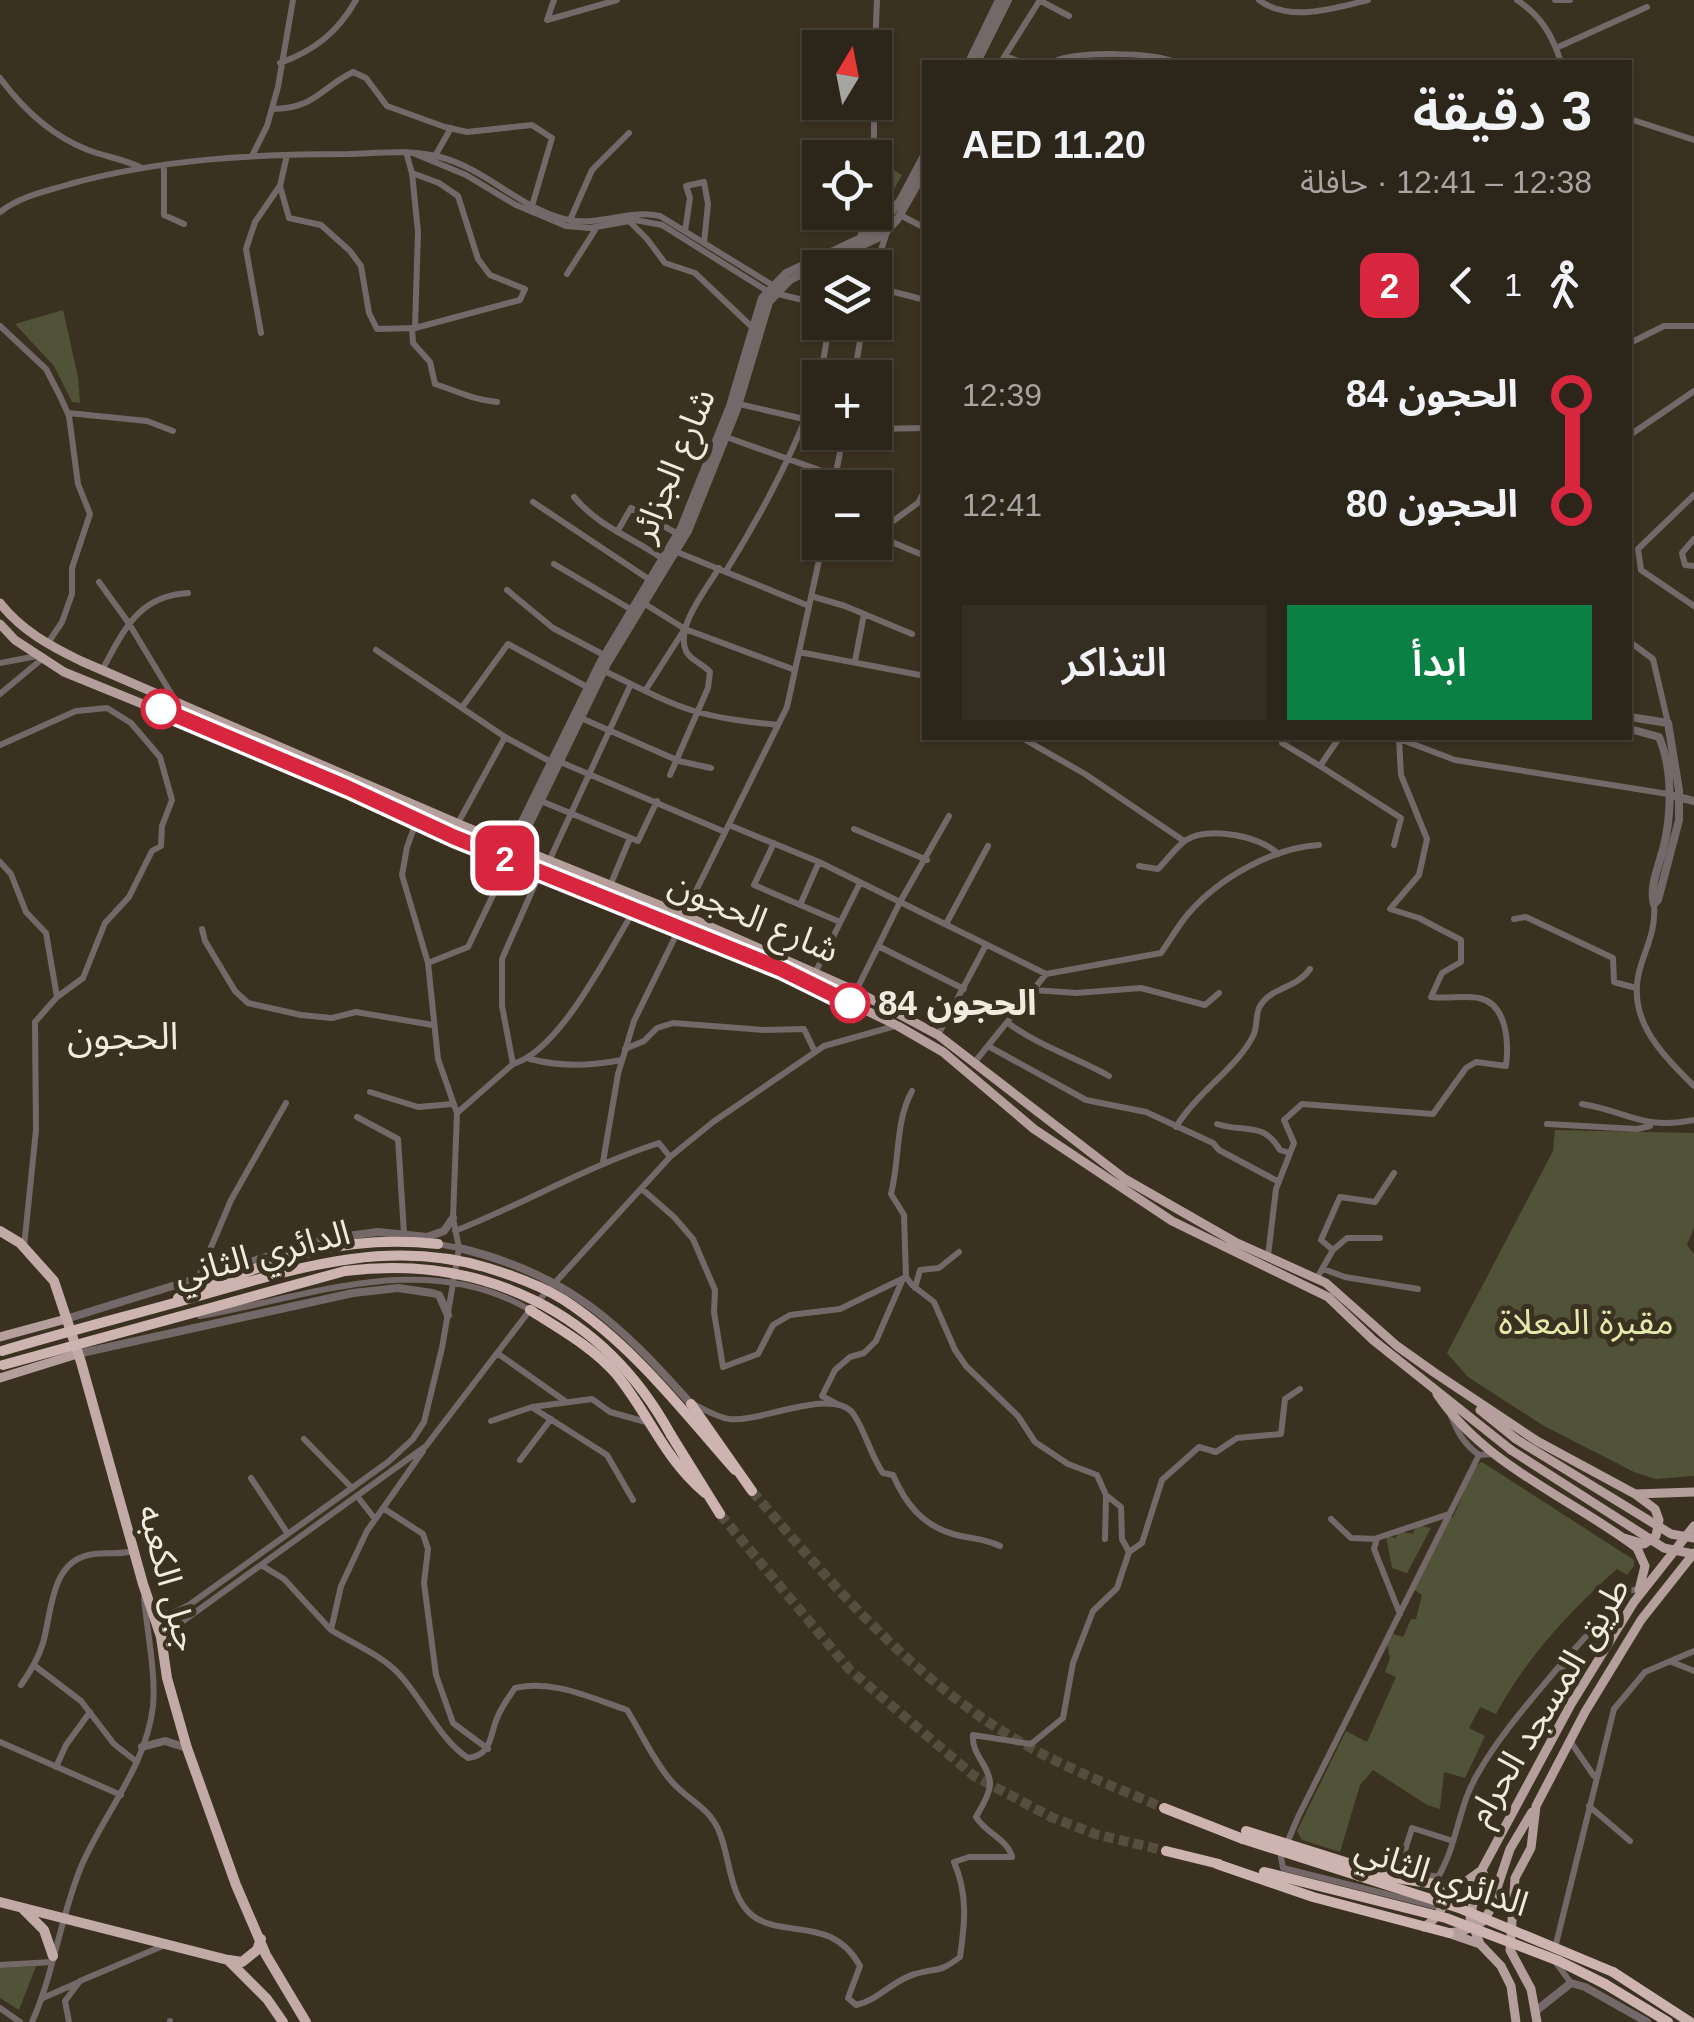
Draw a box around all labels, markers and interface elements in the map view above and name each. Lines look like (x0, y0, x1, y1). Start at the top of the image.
north arrow (802, 30, 892, 120)
map controls (802, 30, 892, 560)
text: 3 دقيقة (1413, 80, 1592, 142)
text: AED 11.20 (962, 124, 1146, 166)
button: locate (802, 140, 892, 230)
text: 12:38 – 12:41 · حافلة (1300, 164, 1592, 200)
button: layers (802, 250, 892, 340)
icon: back (1434, 258, 1489, 313)
icon: walk (1537, 258, 1592, 313)
text: 2 (1380, 266, 1399, 305)
text: 1 (1504, 267, 1522, 303)
button: + (802, 360, 892, 450)
text: الحجون 84 (1346, 373, 1518, 415)
text: 12:39 (962, 377, 1042, 413)
street label: شارع الجزائر (622, 383, 729, 551)
button: − (802, 470, 892, 560)
text: الحجون 80 (1346, 483, 1518, 525)
text: 12:41 (962, 487, 1042, 523)
button: التذاكر (962, 605, 1267, 720)
button: ابدأ (1287, 605, 1592, 720)
unlabelled marker (142, 690, 180, 728)
line badge: 2 (472, 826, 538, 890)
text: 2 (495, 839, 515, 878)
street label: شارع الحجون (661, 863, 845, 976)
place label: الحجون 84 (878, 983, 1037, 1023)
marker: الحجون 84 (831, 984, 869, 1022)
district label: الحجون (67, 1015, 179, 1058)
street label: الدائري الثاني (170, 1212, 356, 1301)
park label: مقبرة المعلاة (1498, 1302, 1674, 1342)
street label: جبل الكعبه (130, 1500, 208, 1656)
street label: طريق المسجد الحرام (1458, 1570, 1643, 1835)
street label: الدائري الثاني (1348, 1828, 1534, 1931)

